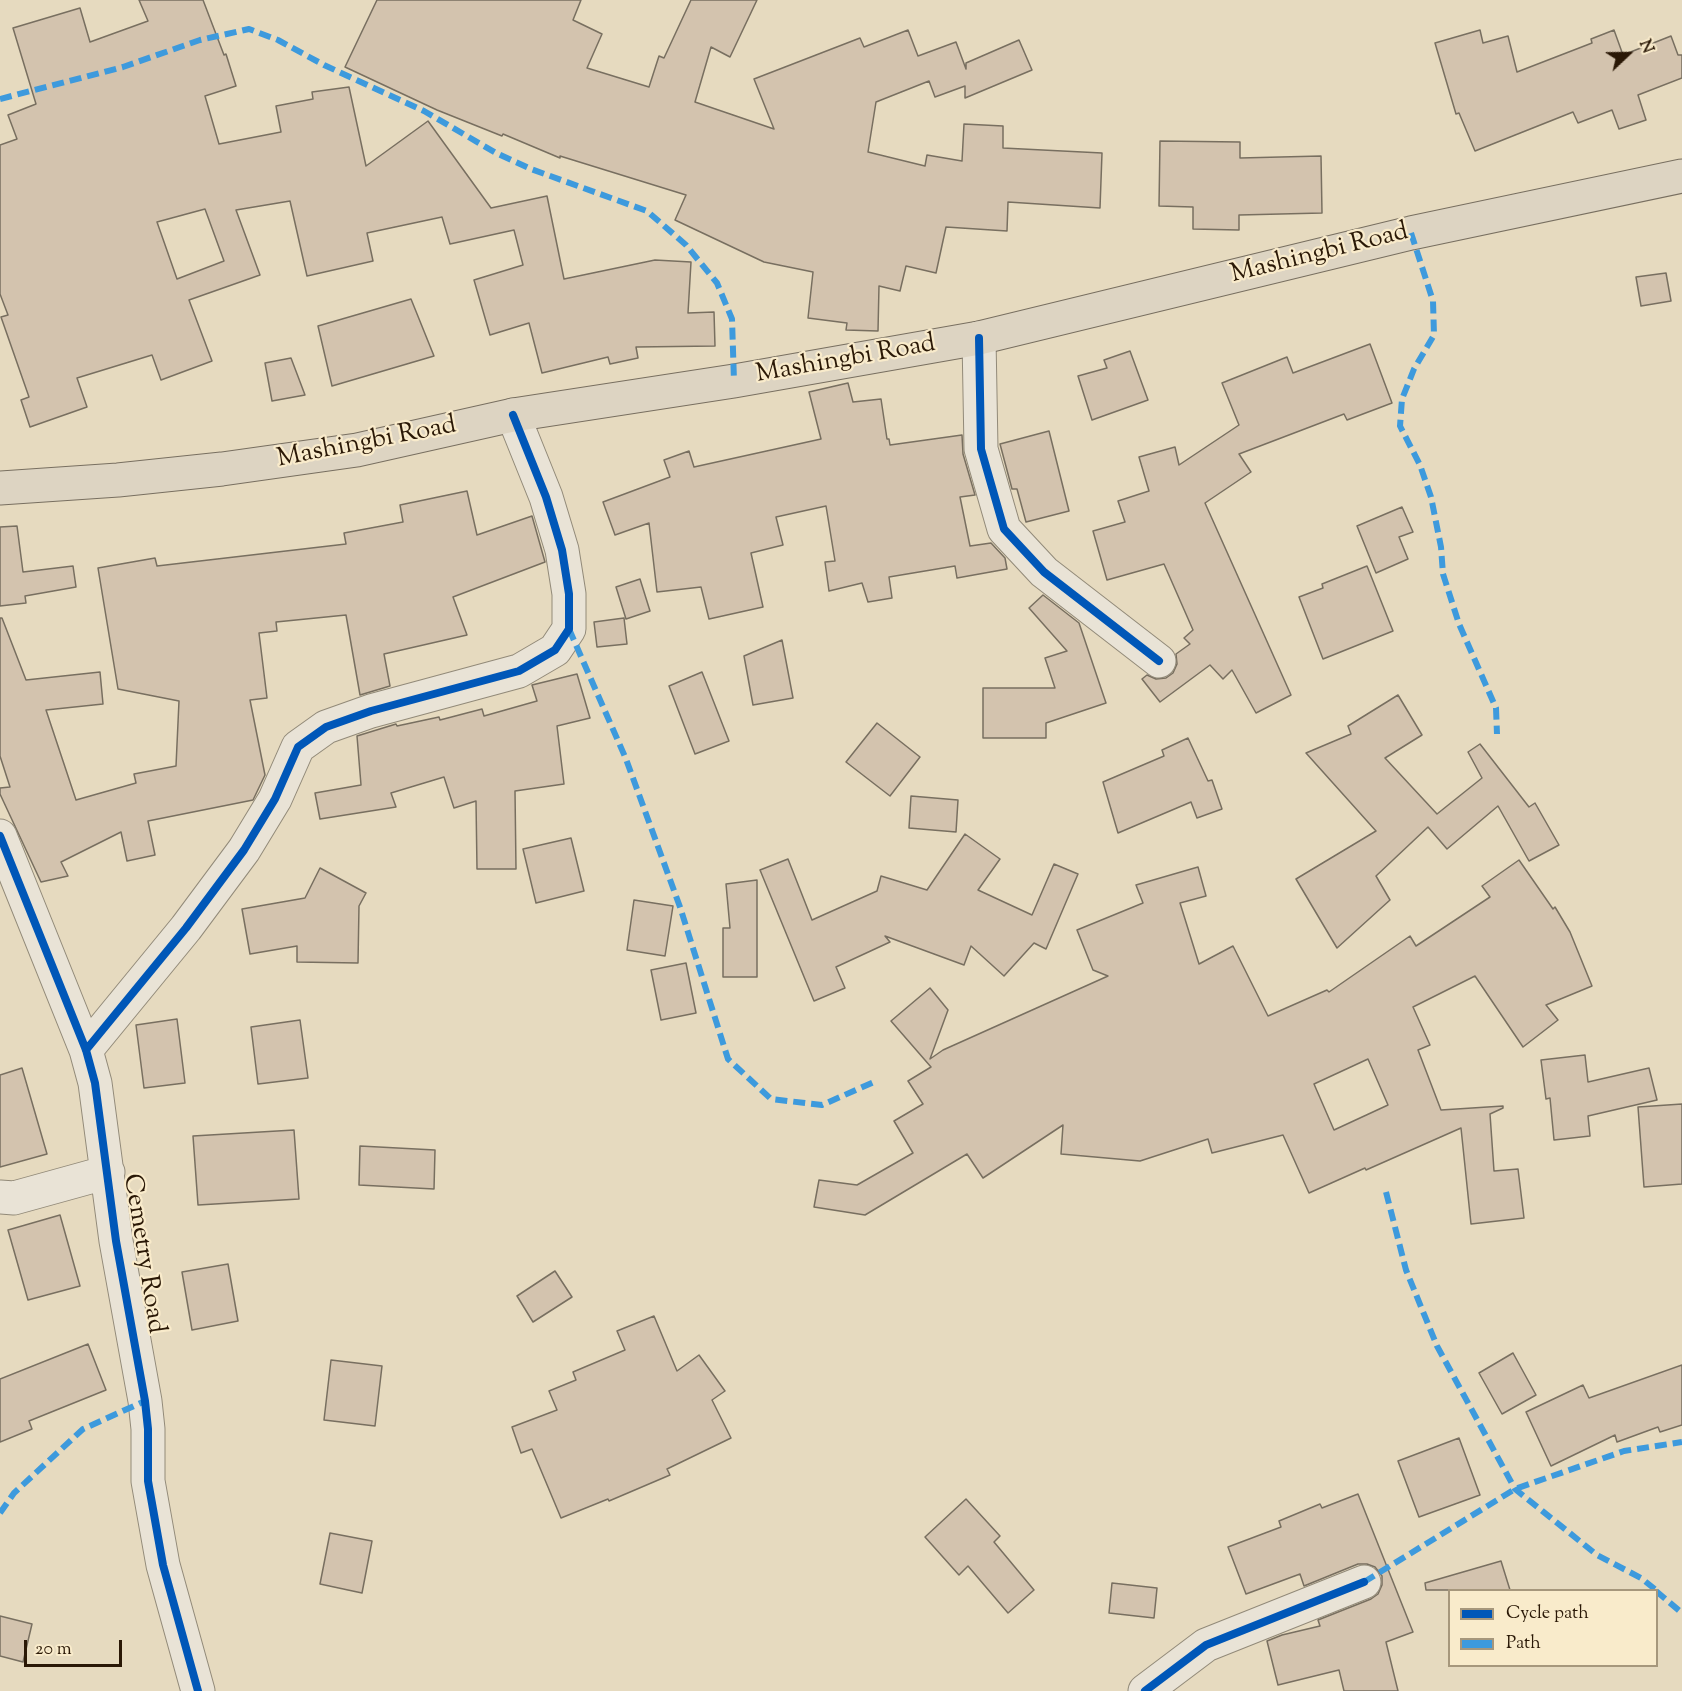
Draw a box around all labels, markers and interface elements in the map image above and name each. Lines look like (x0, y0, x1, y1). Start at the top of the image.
north arrow (1598, 24, 1658, 84)
text: N (1632, 37, 1658, 57)
street label: Mashingbi Road (1228, 218, 1412, 292)
street label: Mashingbi Road (754, 330, 938, 392)
street label: Mashingbi Road (275, 411, 459, 477)
street label: Cemetry Road (114, 1172, 170, 1336)
legend (1448, 1589, 1658, 1667)
text: Cycle path (1506, 1601, 1589, 1627)
scale bar (27, 1628, 124, 1666)
text: Path (1506, 1631, 1541, 1657)
text: 20 m (35, 1637, 72, 1663)

